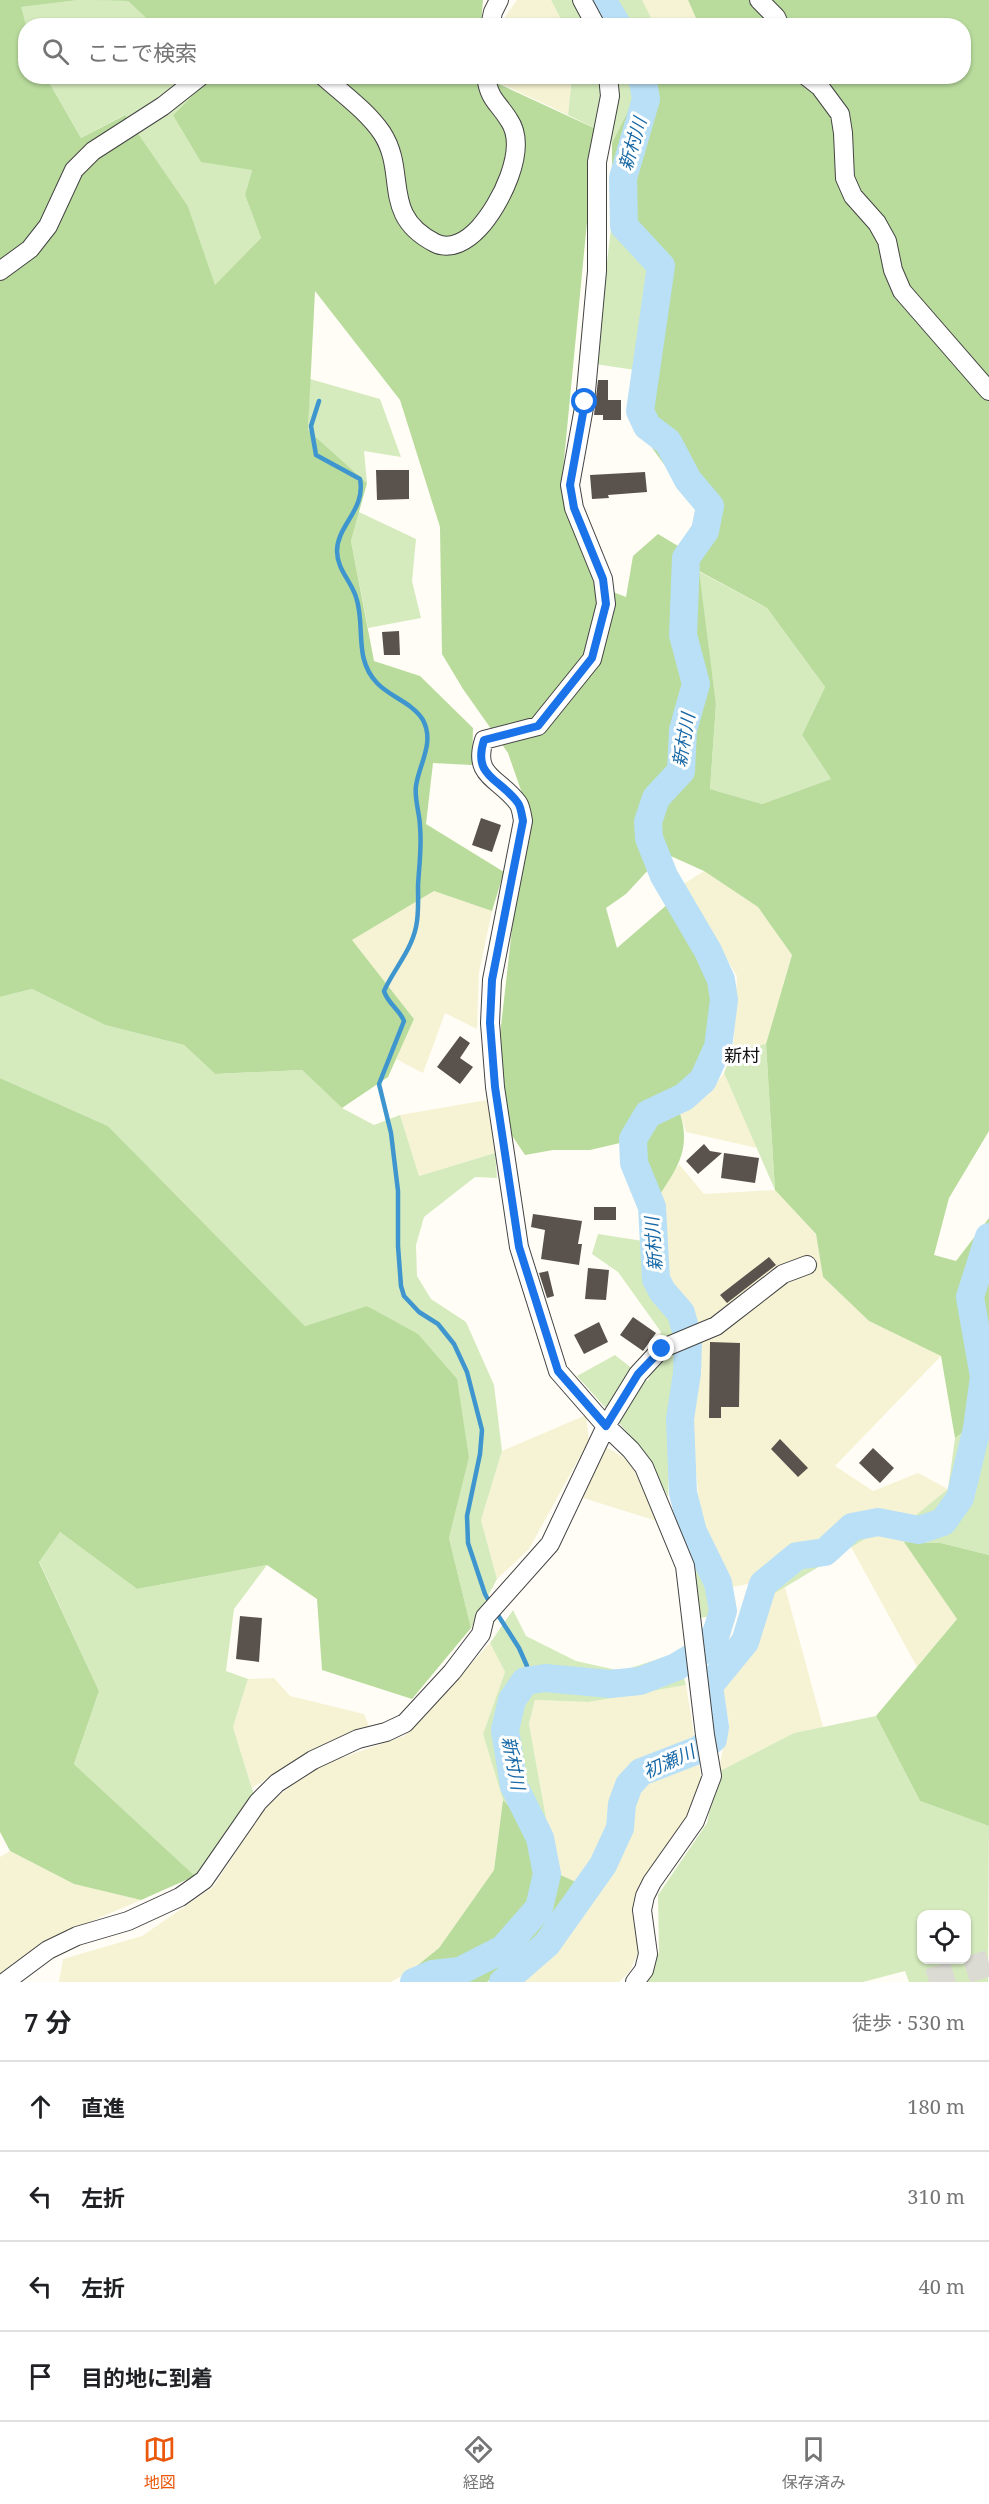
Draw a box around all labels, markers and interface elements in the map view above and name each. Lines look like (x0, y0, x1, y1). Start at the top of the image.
search box (18, 18, 971, 84)
icon: search (39, 35, 72, 68)
text: ここで検索 (87, 37, 197, 67)
water label: 新村川 (613, 112, 652, 173)
route start (571, 388, 597, 414)
water label: 新村川 (667, 709, 700, 768)
district label: 新村 (724, 1043, 760, 1067)
water label: 新村川 (639, 1214, 667, 1272)
route end (648, 1335, 674, 1361)
water label: 新村川 (497, 1734, 531, 1794)
water label: 初瀬川 (639, 1738, 700, 1783)
map controls (917, 1910, 971, 1964)
button: locate (917, 1910, 971, 1964)
text: 7 分 (24, 2004, 71, 2040)
text: 徒歩 · 530 m (852, 2009, 965, 2036)
icon: ahead (24, 2090, 57, 2123)
text: 直進 (81, 2092, 125, 2122)
text: 180 m (907, 2093, 965, 2120)
icon: left (24, 2180, 57, 2213)
text: 左折 (81, 2182, 125, 2212)
text: 310 m (907, 2183, 965, 2210)
icon: left (24, 2270, 57, 2303)
text: 左折 (81, 2272, 125, 2302)
text: 40 m (919, 2273, 965, 2300)
icon: arrive (24, 2360, 57, 2393)
text: 目的地に到着 (81, 2362, 213, 2392)
tab: 地図 (143, 2433, 176, 2493)
tab: 経路 (462, 2433, 495, 2493)
tab: 保存済み (782, 2433, 846, 2493)

